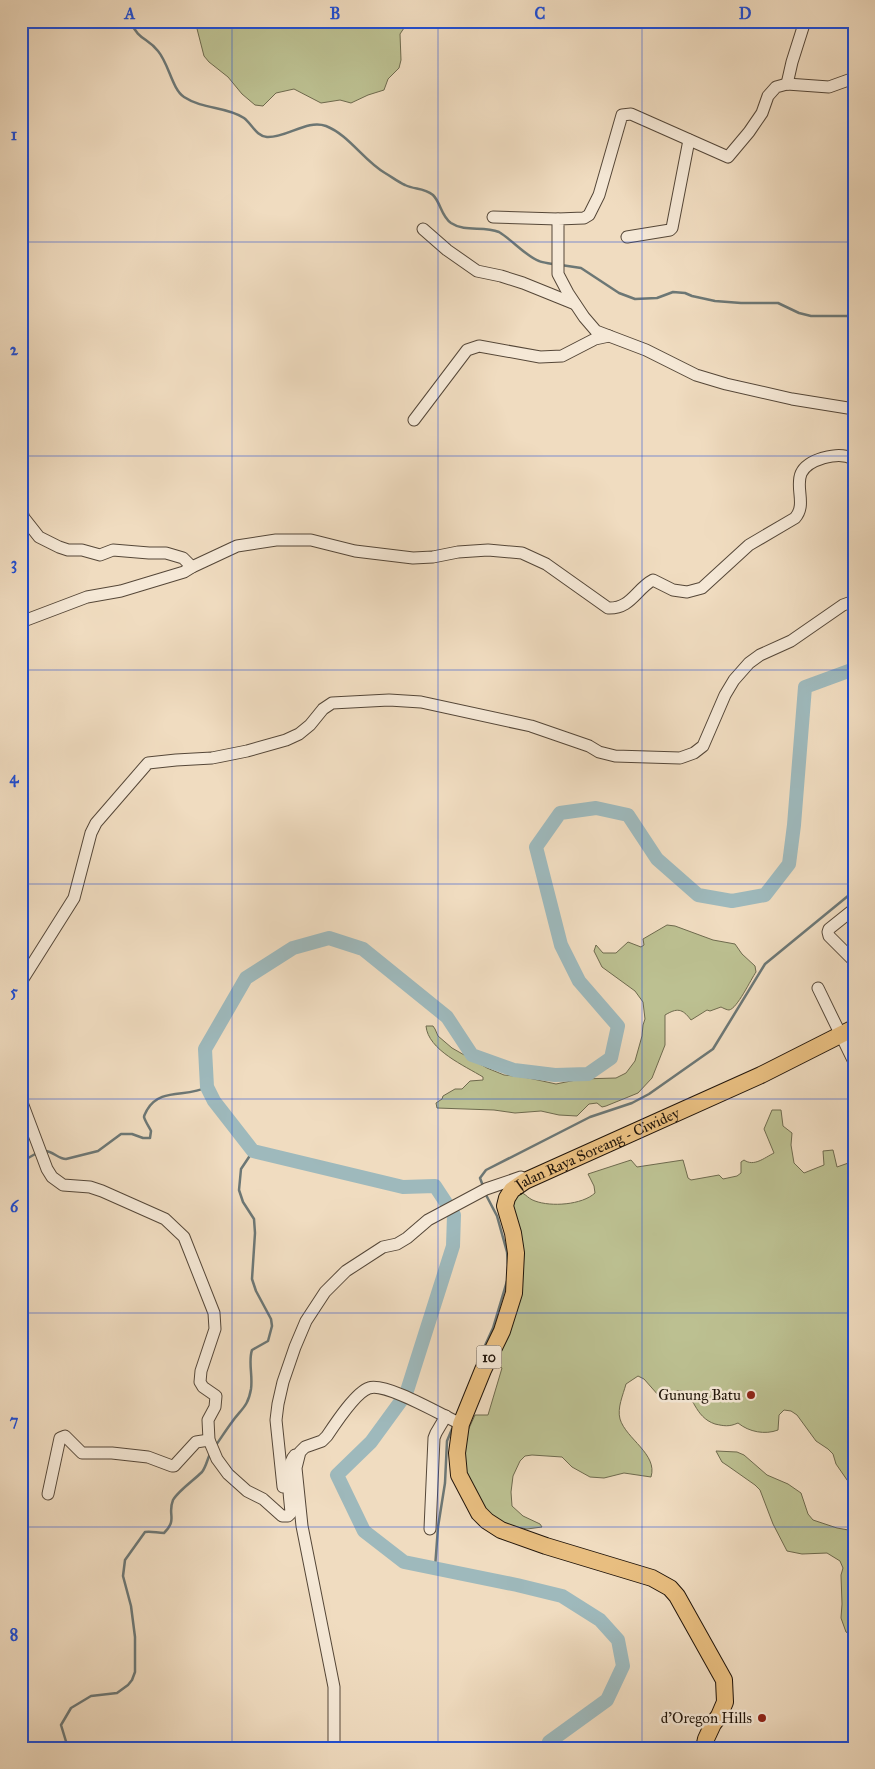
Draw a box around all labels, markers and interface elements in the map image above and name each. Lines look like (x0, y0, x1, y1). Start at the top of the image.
text: A (124, 4, 136, 23)
text: B (330, 4, 340, 23)
text: C (535, 4, 546, 23)
text: D (739, 4, 752, 23)
text: 1 (11, 125, 18, 144)
text: 2 (10, 340, 19, 359)
text: 3 (11, 554, 17, 574)
text: 4 (10, 768, 20, 788)
text: 5 (10, 982, 18, 1001)
street label: Jalan Raya Soreang - Ciwidey (510, 1103, 683, 1196)
text: 6 (10, 1197, 19, 1216)
road number: 10 (476, 1345, 502, 1368)
place label: Gunung Batu (658, 1386, 741, 1404)
marker: Gunung Batu (745, 1389, 757, 1401)
text: 7 (10, 1411, 19, 1430)
text: 8 (10, 1625, 18, 1644)
place label: d'Oregon Hills (661, 1709, 752, 1727)
marker: d'Oregon Hills (756, 1712, 768, 1724)

